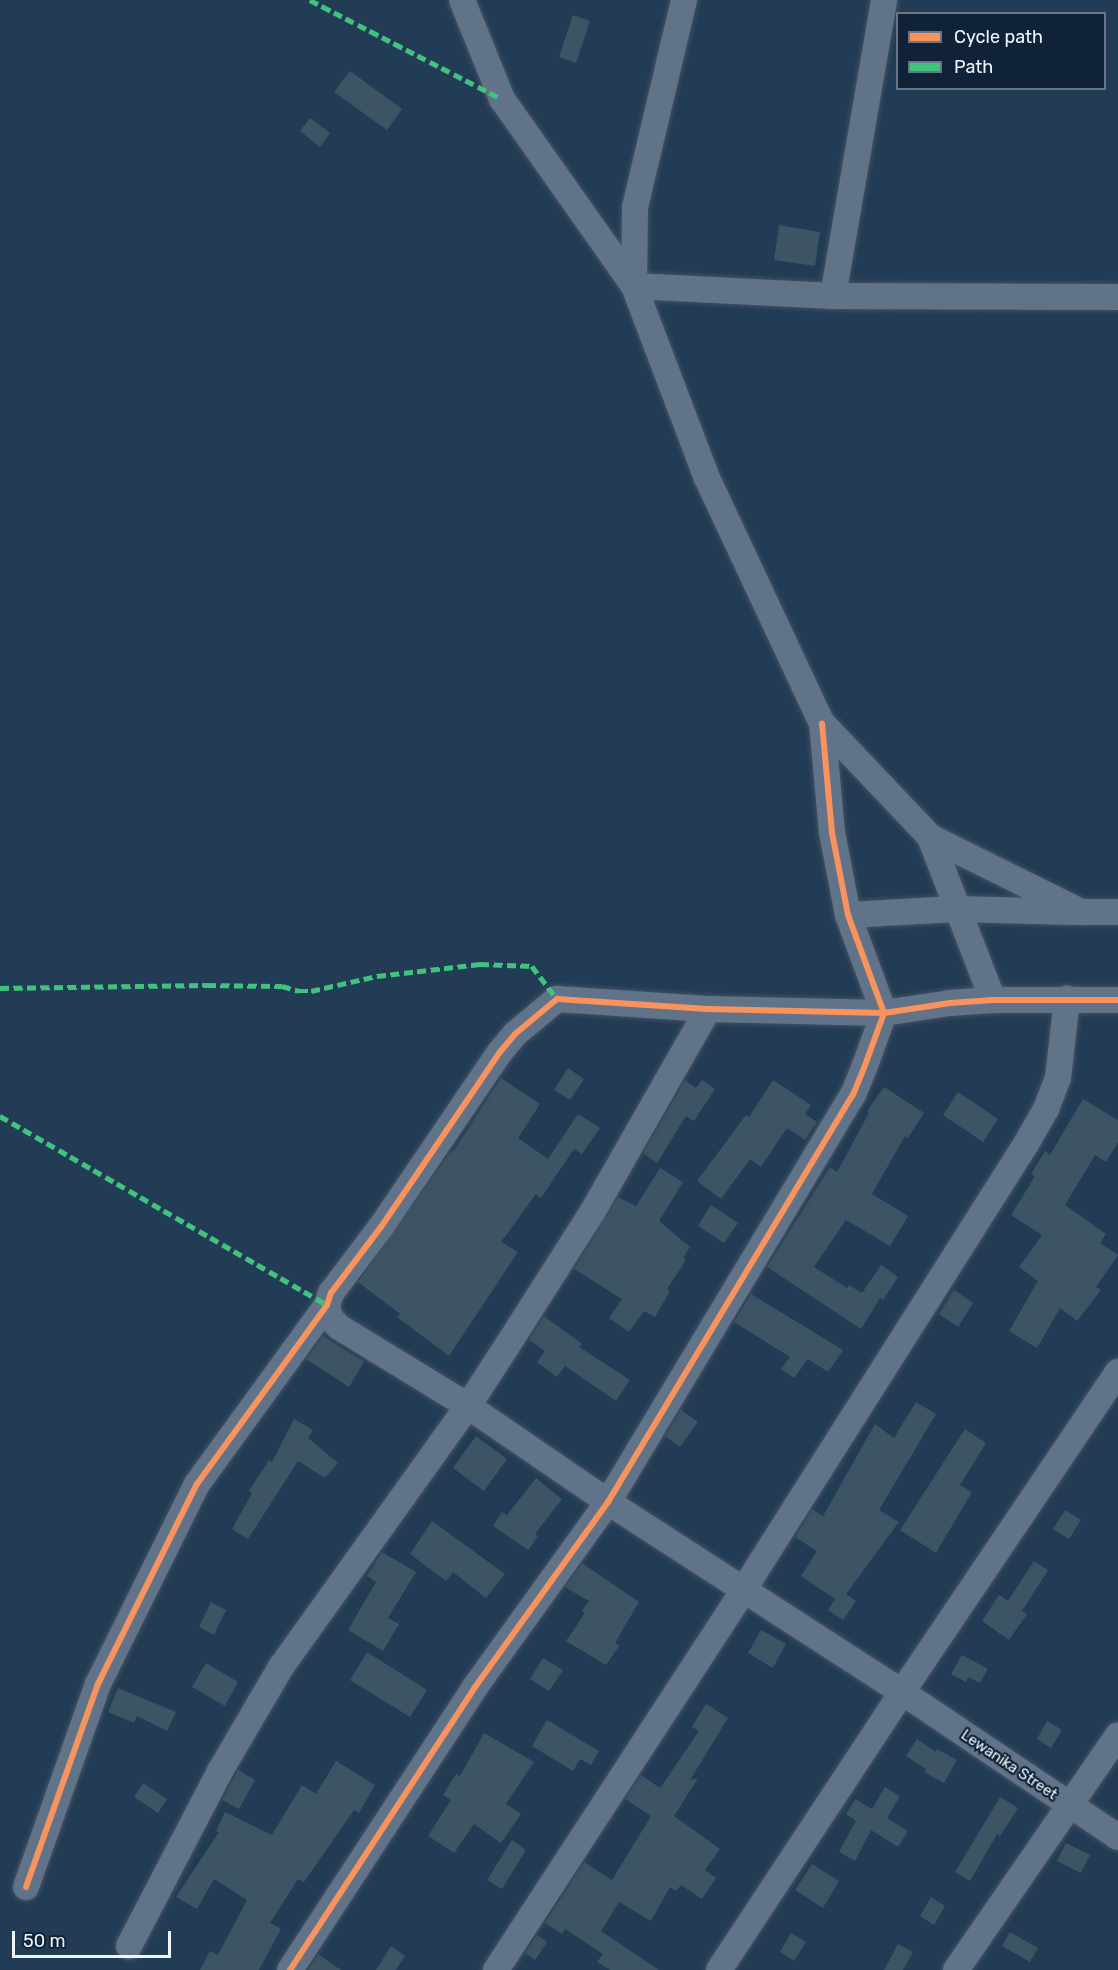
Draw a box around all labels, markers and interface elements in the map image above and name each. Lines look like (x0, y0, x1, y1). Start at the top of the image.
legend (896, 12, 1106, 90)
text: Cycle path (954, 26, 1043, 48)
text: Path (954, 56, 993, 78)
street label: Lewanika Street (957, 1726, 1061, 1804)
scale bar (15, 1919, 174, 1957)
text: 50 m (23, 1930, 66, 1952)

